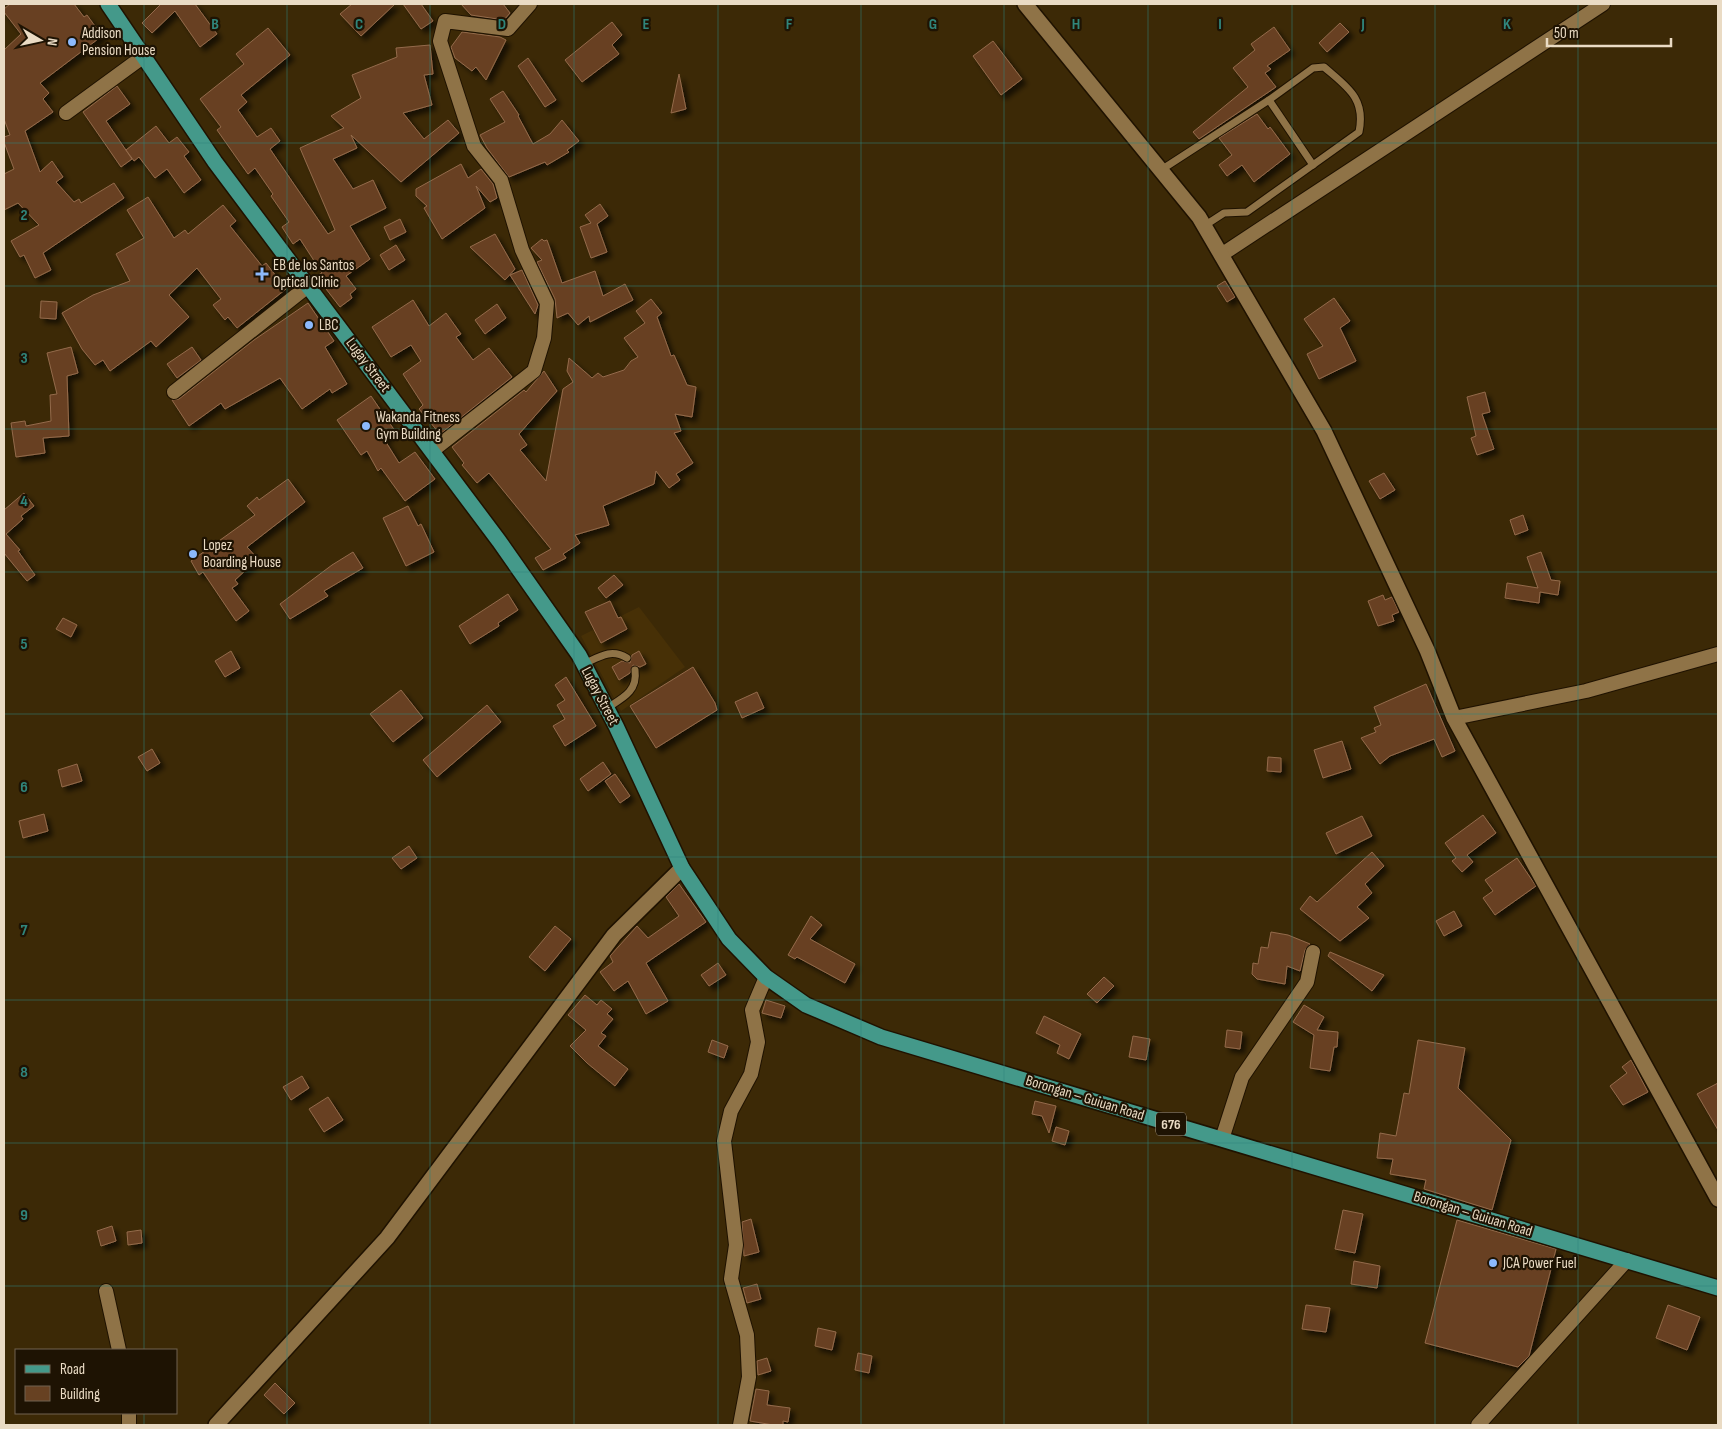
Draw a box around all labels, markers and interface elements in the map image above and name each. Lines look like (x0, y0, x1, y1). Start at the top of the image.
north arrow (15, 15, 65, 65)
text: B (211, 15, 219, 34)
text: C (355, 15, 363, 34)
text: D (498, 15, 506, 34)
text: E (643, 15, 650, 34)
text: F (786, 15, 793, 34)
text: G (929, 15, 937, 34)
text: H (1072, 15, 1080, 34)
text: I (1218, 15, 1222, 34)
text: J (1360, 15, 1365, 34)
text: K (1503, 15, 1511, 34)
scale bar (1547, 15, 1671, 47)
place label: Addison Pension House (81, 24, 156, 60)
text: 50 m (1554, 24, 1579, 43)
marker: Addison Pension House (66, 36, 78, 48)
text: N (43, 37, 61, 47)
text: 2 (20, 206, 28, 225)
place label: EB de los Santos Optical Clinic (273, 256, 354, 292)
marker: EB de los Santos Optical Clinic (255, 267, 269, 281)
place label: LBC (319, 316, 339, 335)
marker: LBC (303, 319, 315, 331)
street label: Lugay Street (341, 334, 395, 396)
text: 3 (20, 349, 28, 368)
place label: Wakanda Fitness Gym Building (376, 408, 460, 444)
marker: Wakanda Fitness Gym Building (360, 420, 372, 432)
text: 4 (20, 492, 28, 511)
place label: Lopez Boarding House (203, 536, 281, 572)
marker: Lopez Boarding House (187, 548, 199, 560)
text: 5 (20, 635, 28, 654)
street label: Lugay Street (577, 664, 623, 729)
text: 6 (20, 778, 28, 797)
text: 7 (21, 921, 28, 940)
text: 8 (20, 1063, 28, 1082)
street label: Borongan – Guiuan Road (1023, 1071, 1147, 1125)
road number: 676 (1156, 1112, 1186, 1136)
street label: Borongan – Guiuan Road (1411, 1187, 1535, 1241)
text: 9 (20, 1206, 28, 1225)
place label: JCA Power Fuel (1502, 1254, 1577, 1273)
marker: JCA Power Fuel (1487, 1257, 1499, 1269)
legend (15, 1349, 178, 1414)
text: Road (60, 1360, 85, 1379)
text: Building (60, 1385, 100, 1404)

